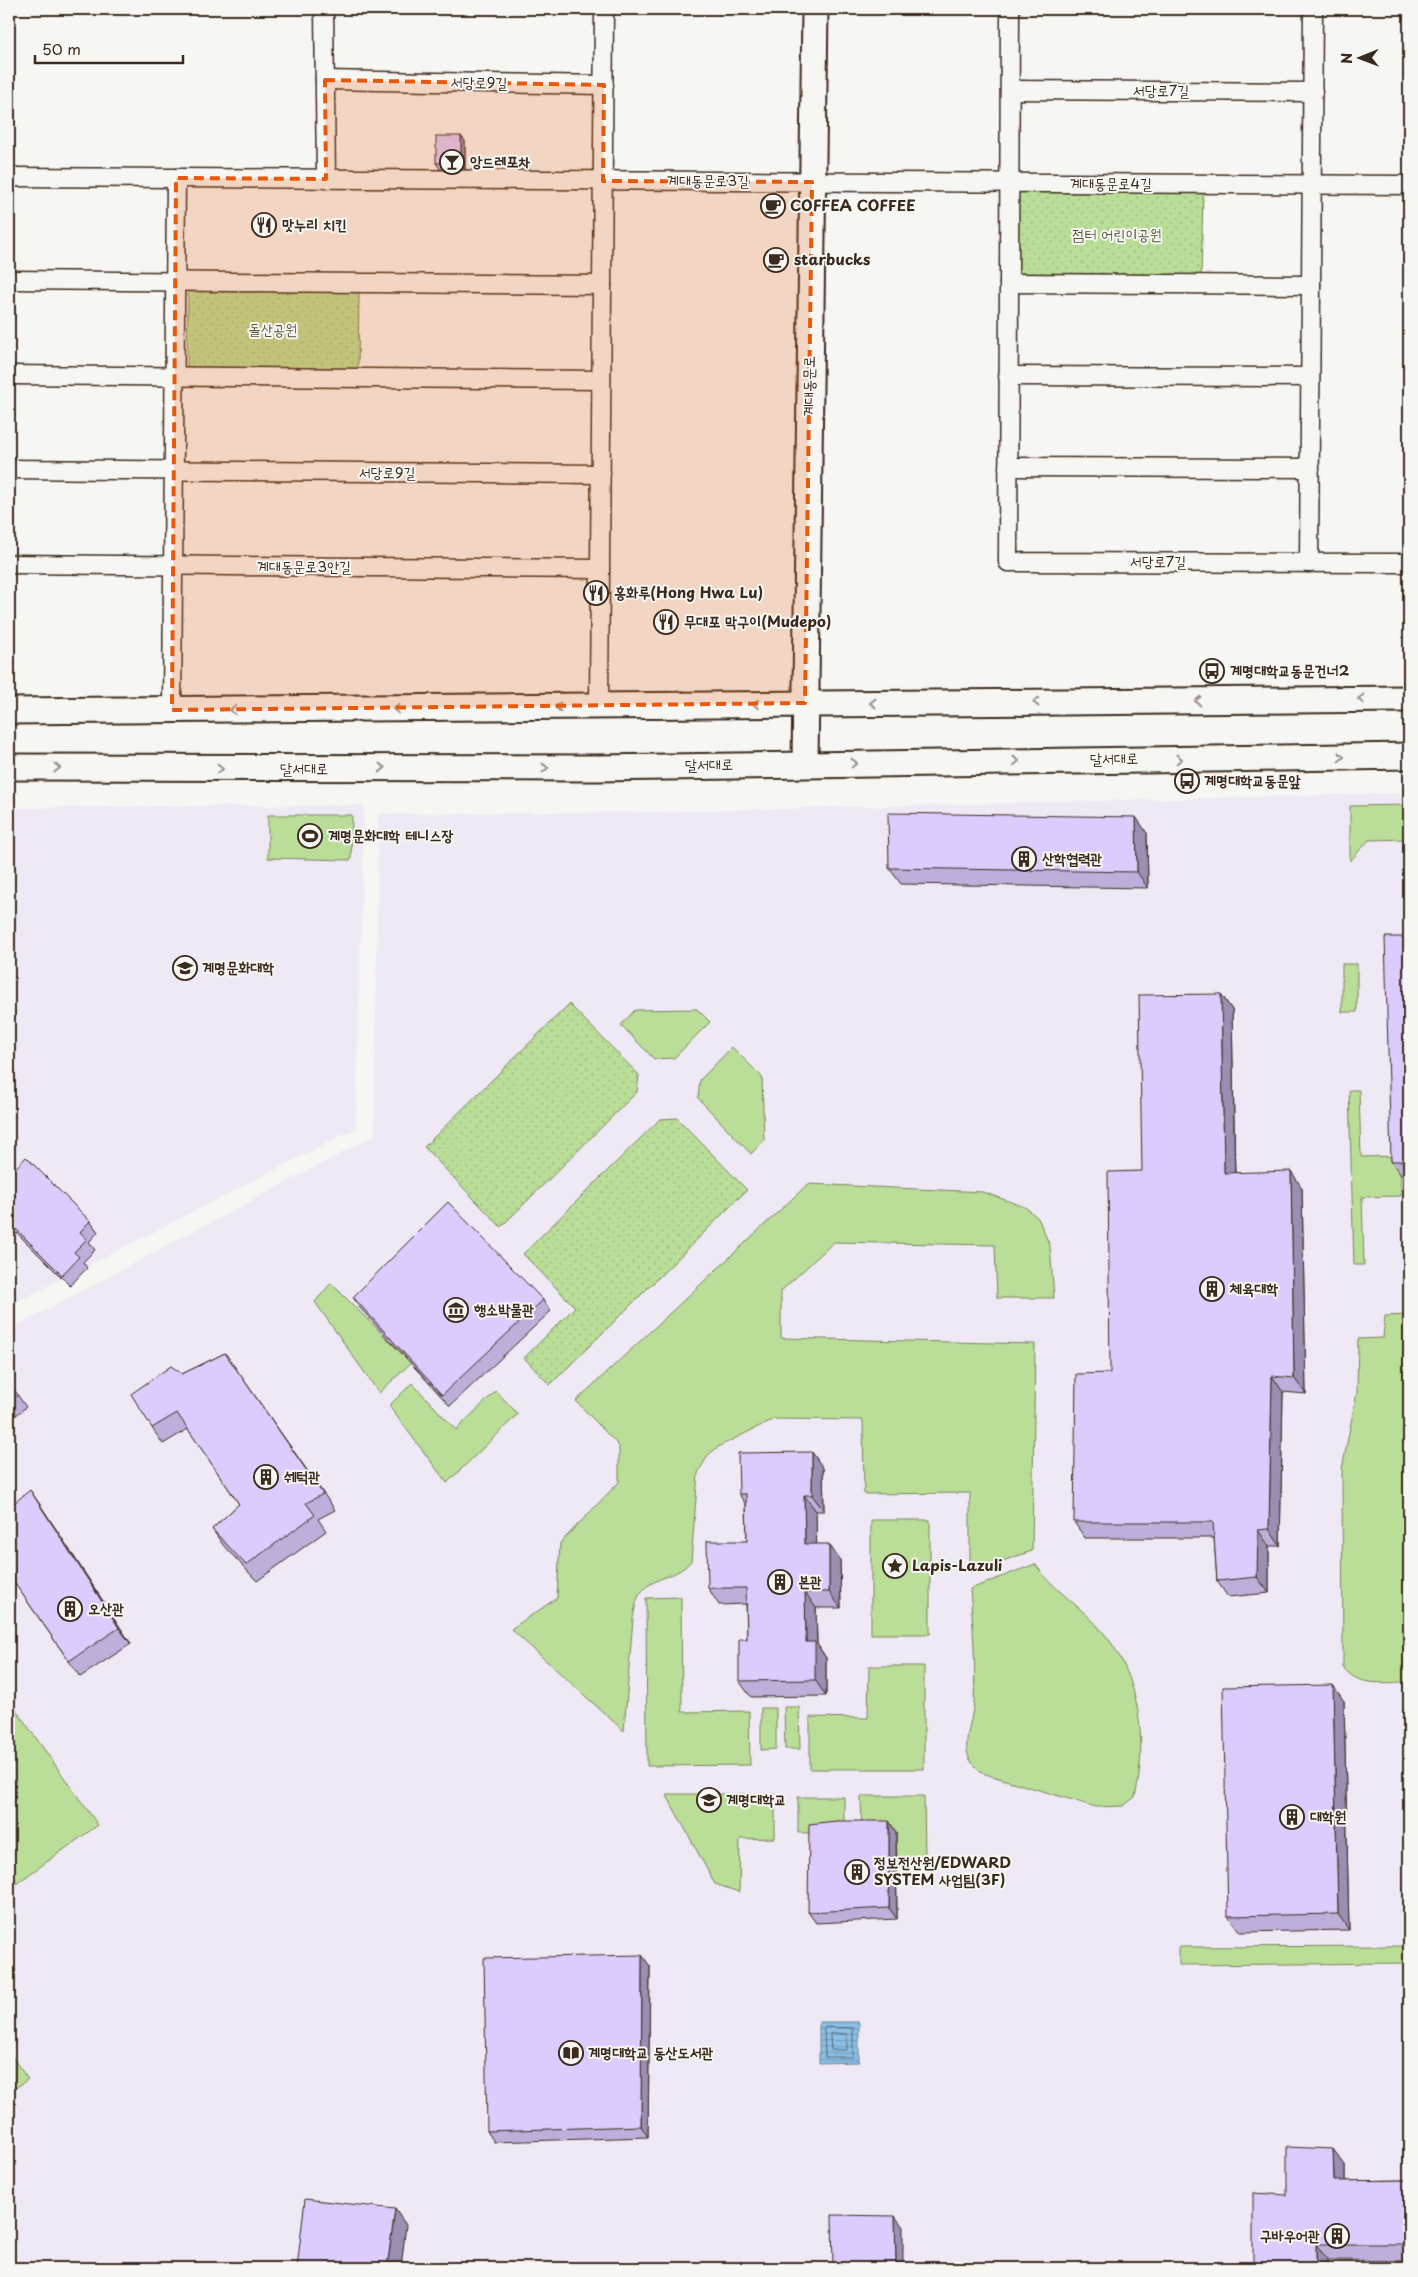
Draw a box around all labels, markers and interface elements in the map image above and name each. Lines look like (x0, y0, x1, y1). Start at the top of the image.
scale bar (35, 32, 182, 64)
north arrow (1336, 32, 1386, 82)
text: 50 m (42, 37, 81, 60)
text: N (1336, 53, 1357, 64)
street label: 서당로9길 (450, 70, 508, 93)
street label: 서당로7길 (1133, 78, 1189, 101)
bar icon: 앙드레포차 (439, 149, 465, 175)
place label: 앙드레포차 (470, 149, 530, 172)
street label: 계대동문로3길 (667, 168, 749, 191)
street label: 계대동문로4길 (1070, 171, 1152, 194)
cafe icon: COFFEA COFFEE (760, 193, 786, 219)
place label: COFFEA COFFEE (790, 193, 916, 216)
restaurant icon: 맛누리 치킨 (251, 212, 277, 238)
place label: 맛누리 치킨 (282, 212, 347, 235)
park label: 점터 어린이공원 (1072, 222, 1162, 245)
cafe icon: starbucks (763, 247, 789, 273)
place label: starbucks (794, 247, 870, 270)
park label: 돌산공원 (249, 317, 297, 340)
street label: 계대동문로 (795, 356, 820, 416)
street label: 서당로9길 (358, 460, 416, 483)
street label: 서당로7길 (1130, 549, 1186, 572)
street label: 계대동문로3안길 (257, 554, 351, 577)
restaurant icon: 홍화루(Hong Hwa Lu) (583, 580, 609, 606)
place label: 홍화루(Hong Hwa Lu) (614, 580, 763, 603)
restaurant icon: 무대포 막구이(Mudepo) (653, 609, 679, 635)
place label: 무대포 막구이(Mudepo) (684, 609, 831, 632)
bus stop icon: 계명대학교동문건너2 (1199, 658, 1225, 684)
place label: 계명대학교동문건너2 (1230, 658, 1350, 681)
one-way arrow (1356, 694, 1364, 704)
one-way arrow (1194, 695, 1202, 706)
one-way arrow (1031, 697, 1039, 707)
one-way arrow (869, 698, 876, 708)
one-way arrow (752, 699, 760, 709)
one-way arrow (554, 702, 562, 712)
one-way arrow (392, 703, 400, 714)
one-way arrow (229, 705, 237, 715)
street label: 달서대로 (1090, 746, 1138, 769)
street label: 달서대로 (685, 752, 733, 775)
one-way arrow (1338, 752, 1346, 762)
one-way arrow (1176, 754, 1183, 764)
street label: 달서대로 (280, 756, 328, 779)
one-way arrow (1013, 756, 1021, 766)
one-way arrow (850, 757, 858, 768)
one-way arrow (54, 763, 62, 773)
one-way arrow (379, 763, 387, 773)
one-way arrow (542, 763, 549, 773)
one-way arrow (216, 764, 224, 774)
bus stop icon: 계명대학교동문앞 (1174, 768, 1200, 794)
place label: 계명대학교동문앞 (1204, 768, 1301, 791)
sports icon: 계명문화대학 테니스장 (297, 823, 323, 849)
place label: 계명문화대학 테니스장 (328, 823, 454, 846)
building icon: 산학협력관 (1011, 846, 1037, 872)
place label: 산학협력관 (1042, 846, 1102, 869)
school or university icon: 계명문화대학 (172, 955, 198, 981)
place label: 계명문화대학 (202, 955, 274, 978)
building icon: 체육대학 (1199, 1276, 1225, 1302)
place label: 체육대학 (1229, 1276, 1278, 1299)
museum icon: 행소박물관 (443, 1297, 469, 1323)
place label: 행소박물관 (473, 1297, 534, 1320)
building icon: 쉐턱관 (253, 1464, 279, 1490)
place label: 쉐턱관 (284, 1464, 320, 1487)
place icon: Lapis-Lazuli (882, 1553, 908, 1579)
place label: Lapis-Lazuli (912, 1553, 1003, 1576)
building icon: 본관 (767, 1569, 793, 1595)
place label: 본관 (798, 1569, 822, 1592)
building icon: 오산관 (57, 1596, 83, 1622)
place label: 오산관 (88, 1596, 124, 1619)
school or university icon: 계명대학교 (696, 1787, 722, 1813)
place label: 계명대학교 (726, 1787, 786, 1810)
building icon: 대학원 (1279, 1804, 1305, 1830)
place label: 대학원 (1310, 1804, 1346, 1827)
place label: 정보전산원/EDWARD SYSTEM 사업팀(3F) (873, 1850, 1011, 1890)
building icon: 정보전산원/EDWARD SYSTEM 사업팀(3F) (844, 1859, 870, 1885)
library icon: 계명대학교 동산도서관 (558, 2040, 584, 2066)
place label: 계명대학교 동산도서관 (588, 2040, 714, 2063)
place label: 구바우어관 (1260, 2223, 1320, 2246)
building icon: 구바우어관 (1324, 2223, 1350, 2249)

